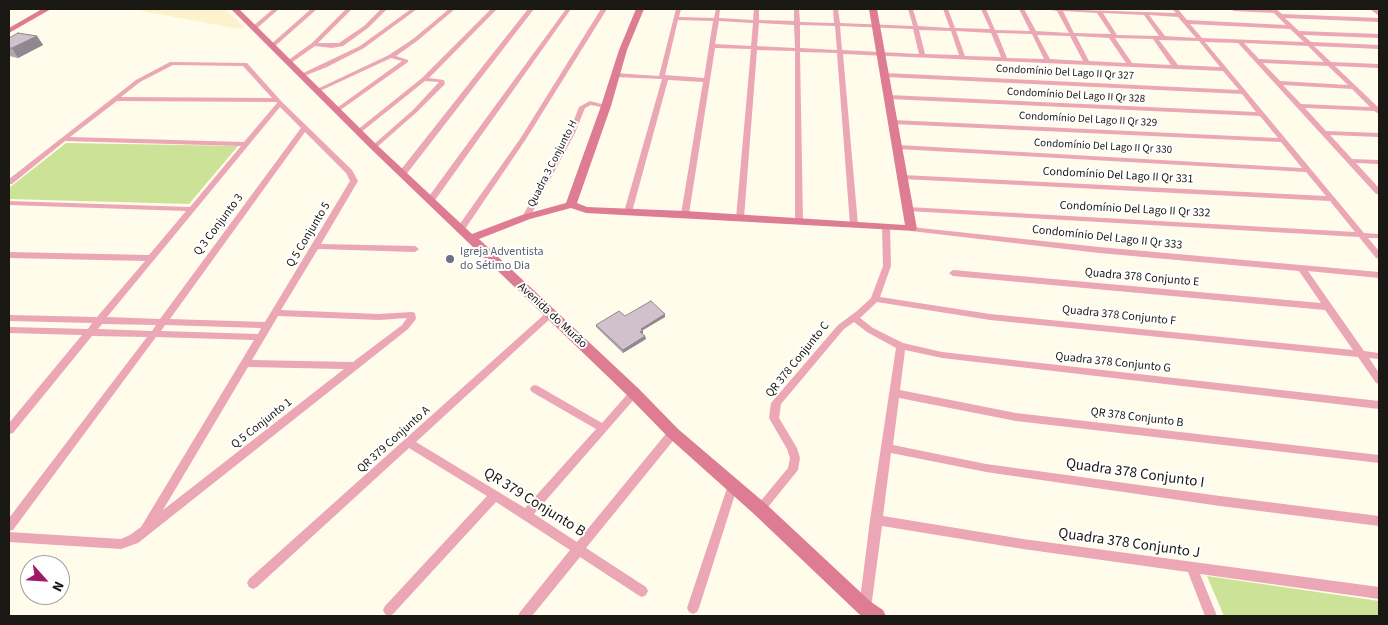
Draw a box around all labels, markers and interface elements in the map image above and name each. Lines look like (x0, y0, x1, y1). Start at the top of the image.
street label: Condomínio Del Lago II Qr 327 (996, 63, 1134, 83)
street label: Condomínio Del Lago II Qr 328 (1007, 86, 1145, 106)
street label: Condomínio Del Lago II Qr 329 (1019, 110, 1157, 130)
street label: Quadra 3 Conjunto H (525, 118, 581, 210)
street label: Condomínio Del Lago II Qr 330 (1034, 137, 1172, 157)
street label: Condomínio Del Lago II Qr 331 (1042, 165, 1194, 187)
street label: Q 3 Conjunto 3 (191, 191, 247, 259)
street label: Condomínio Del Lago II Qr 332 (1059, 199, 1211, 221)
street label: Q 5 Conjunto 5 (284, 200, 334, 270)
street label: Condomínio Del Lago II Qr 333 (1031, 223, 1183, 253)
place label: Igreja Adventista do Sétimo Dia (460, 245, 544, 273)
marker: Igreja Adventista do Sétimo Dia (444, 253, 456, 265)
street label: Quadra 378 Conjunto E (1084, 266, 1200, 290)
street label: Avenida do Murão (514, 280, 590, 352)
street label: Quadra 378 Conjunto F (1061, 303, 1177, 329)
street label: QR 378 Conjunto C (763, 319, 833, 401)
street label: Quadra 378 Conjunto G (1055, 350, 1171, 376)
street label: Q 5 Conjunto 1 (229, 396, 295, 452)
street label: QR 379 Conjunto A (355, 404, 433, 476)
street label: QR 378 Conjunto B (1090, 405, 1184, 431)
street label: Quadra 378 Conjunto I (1065, 455, 1205, 493)
street label: QR 379 Conjunto B (480, 464, 588, 542)
street label: Quadra 378 Conjunto J (1057, 525, 1201, 563)
north arrow (20, 555, 70, 605)
text: N (47, 578, 69, 595)

